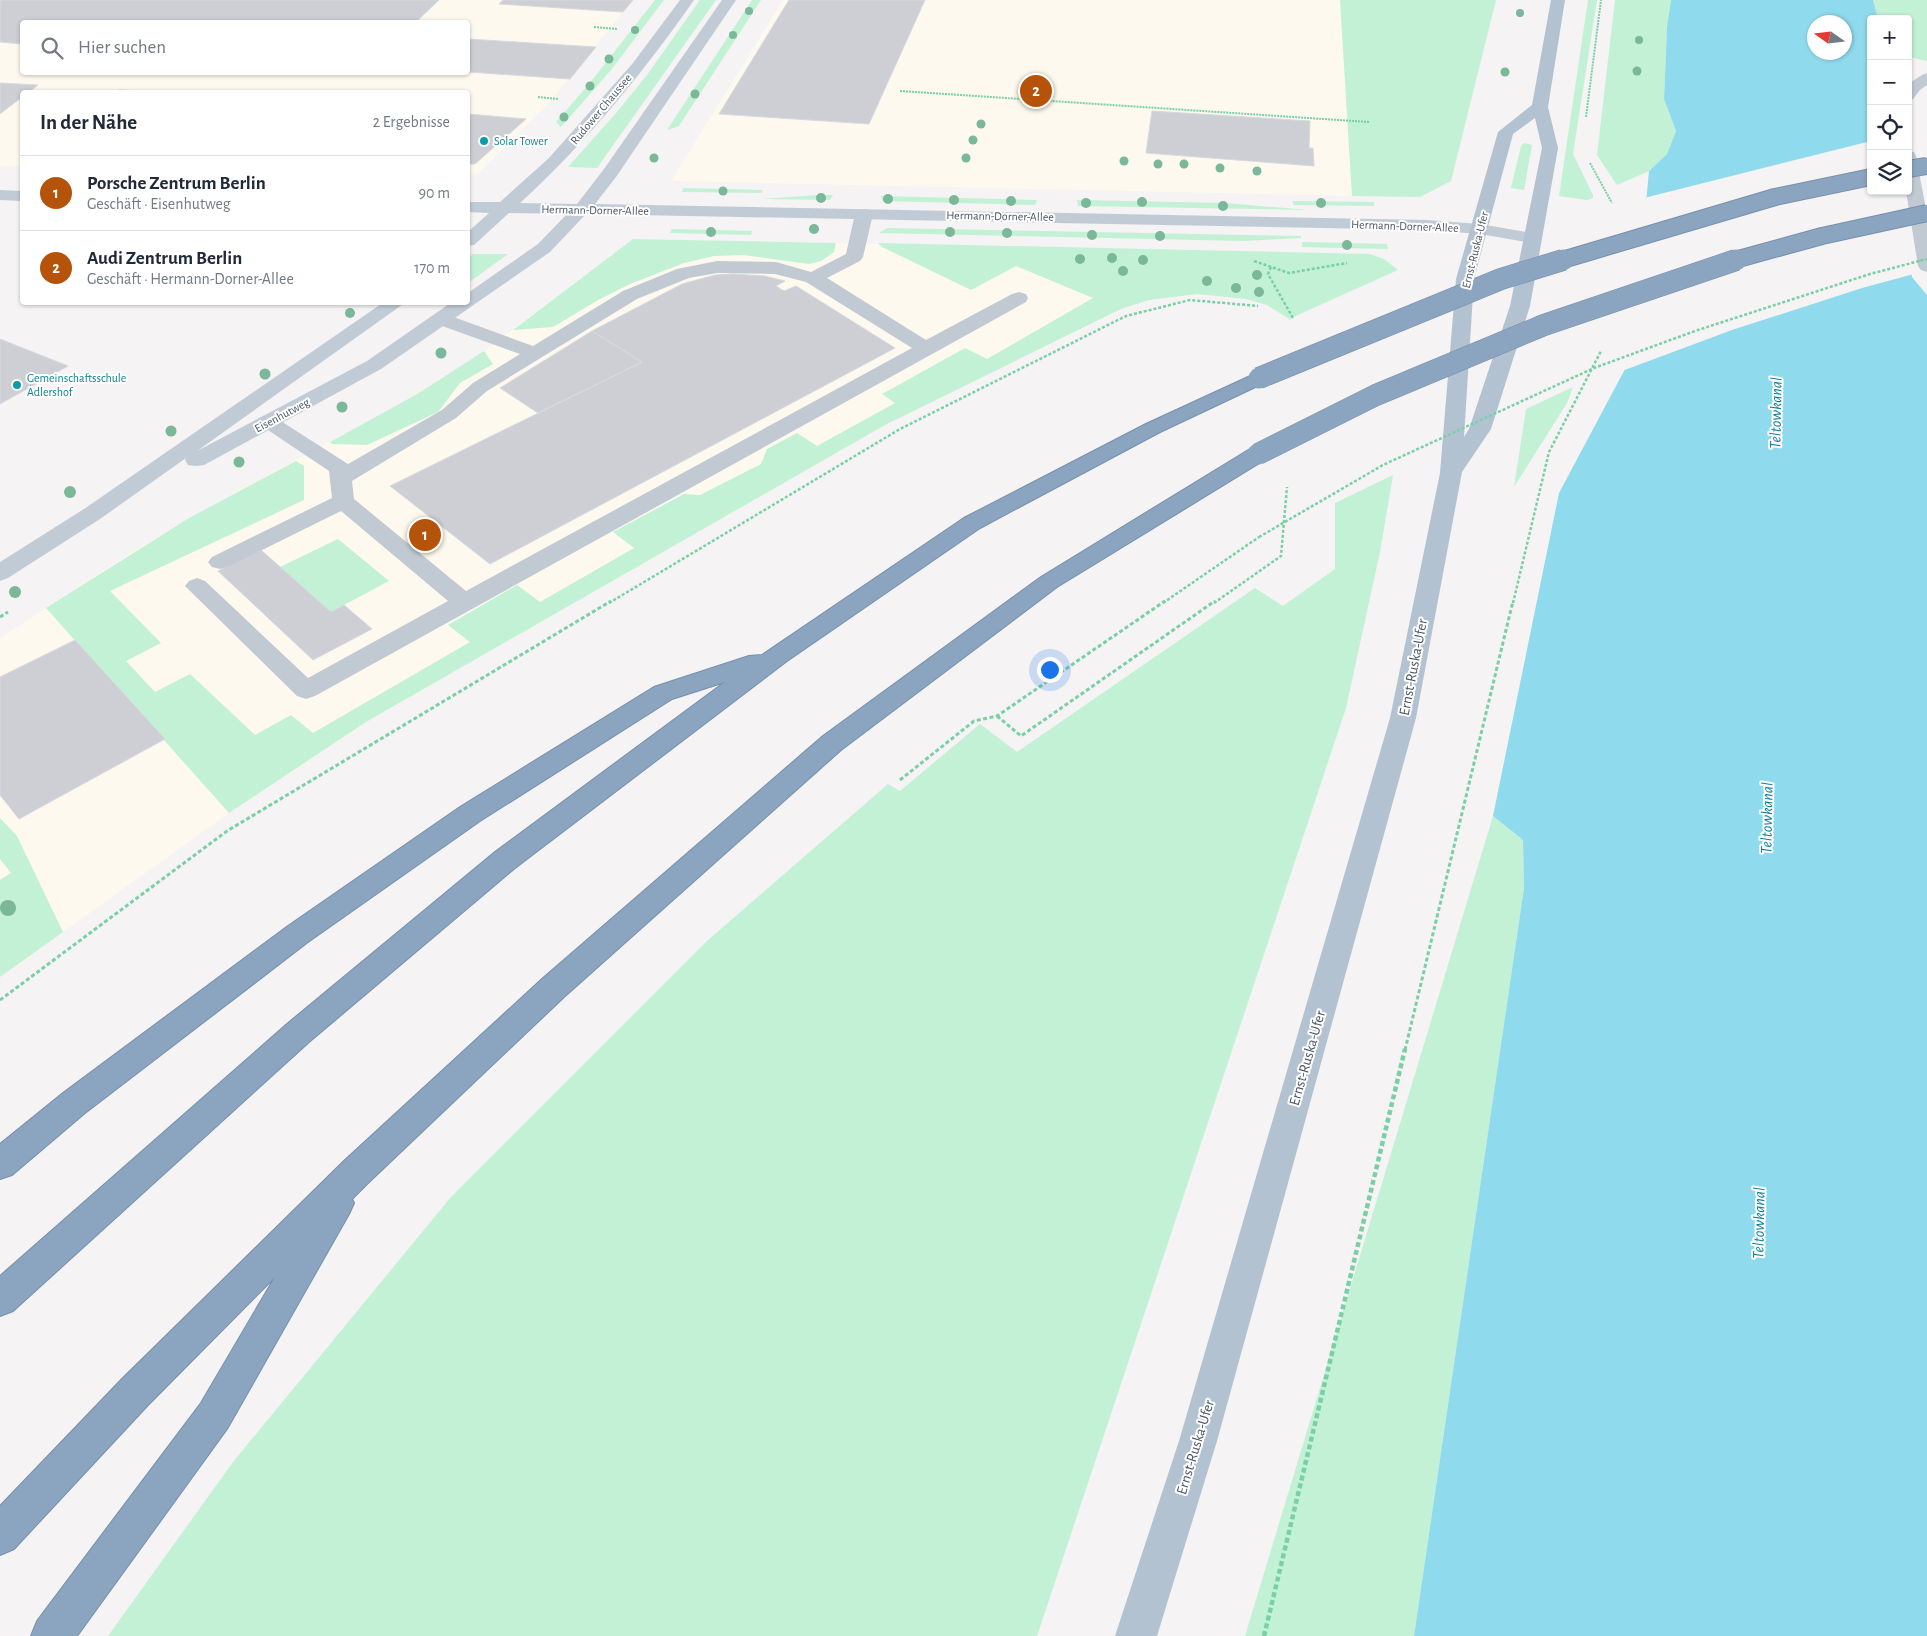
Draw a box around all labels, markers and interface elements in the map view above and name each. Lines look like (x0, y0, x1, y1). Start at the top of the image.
north arrow (1807, 15, 1852, 60)
map controls (1867, 15, 1912, 195)
button: + (1867, 15, 1912, 60)
search box (20, 20, 470, 75)
icon: search (38, 34, 66, 62)
text: Hier suchen (78, 38, 166, 57)
button: − (1867, 60, 1912, 105)
street label: Rudower Chaussee (568, 71, 634, 147)
pin: 2 (1020, 72, 1052, 110)
button: locate (1867, 105, 1912, 150)
text: In der Nähe (40, 112, 137, 133)
text: 2 Ergebnisse (373, 114, 450, 130)
marker: Solar Tower (478, 135, 490, 147)
place label: Solar Tower (494, 135, 548, 147)
button: layers (1867, 150, 1912, 195)
text: Porsche Zentrum Berlin (87, 174, 266, 193)
text: 1 (53, 185, 59, 201)
text: 90 m (419, 185, 450, 201)
text: Geschäft · Eisenhutweg (87, 196, 231, 212)
street label: Hermann-Dorner-Allee (541, 203, 649, 217)
street label: Hermann-Dorner-Allee (946, 209, 1054, 223)
street label: Ernst-Ruska-Ufer (1460, 210, 1490, 290)
street label: Hermann-Dorner-Allee (1351, 218, 1459, 234)
text: Audi Zentrum Berlin (87, 249, 242, 268)
text: 2 (52, 260, 60, 276)
text: 170 m (414, 260, 450, 276)
text: Geschäft · Hermann-Dorner-Allee (87, 271, 294, 287)
place label: Gemeinschaftsschule Adlershof (27, 372, 126, 398)
water label: Teltowkanal (1767, 377, 1785, 449)
marker: Gemeinschaftsschule Adlershof (11, 379, 23, 391)
street label: Eisenhutweg (253, 395, 312, 434)
pin: 1 (409, 516, 441, 554)
street label: Ernst-Ruska-Ufer (1397, 617, 1430, 717)
your location (1037, 657, 1063, 683)
water label: Teltowkanal (1758, 782, 1776, 854)
street label: Ernst-Ruska-Ufer (1287, 1009, 1328, 1107)
water label: Teltowkanal (1750, 1187, 1768, 1259)
street label: Ernst-Ruska-Ufer (1174, 1398, 1217, 1496)

